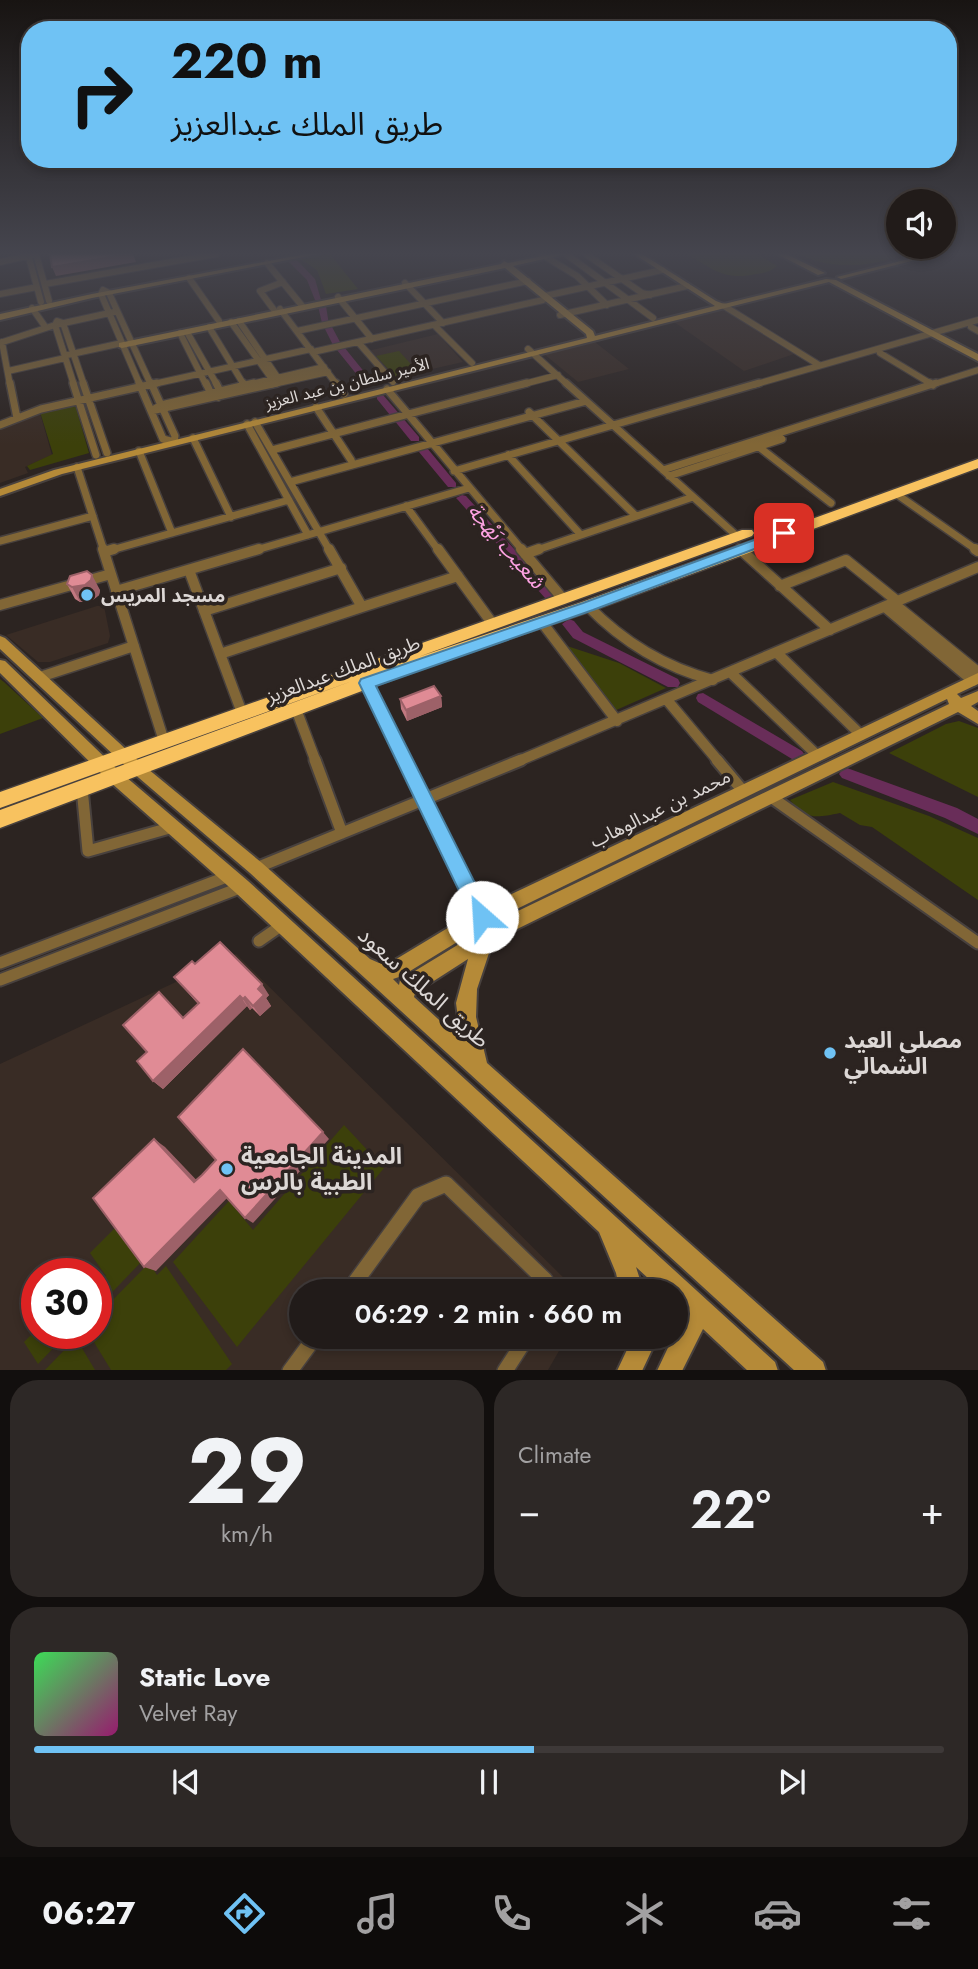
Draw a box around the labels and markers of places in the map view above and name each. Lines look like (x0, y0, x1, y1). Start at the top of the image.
pin (754, 503, 814, 563)
place label: مسجد المريس (101, 582, 225, 609)
marker: مسجد المريس (79, 587, 95, 603)
place label: مصلى العيد الشمالي (844, 1023, 962, 1084)
marker: مصلى العيد الشمالي (822, 1045, 838, 1061)
place label: المدينة الجامعية الطبية بالرس (241, 1139, 402, 1199)
marker: المدينة الجامعية الطبية بالرس (219, 1161, 235, 1177)

